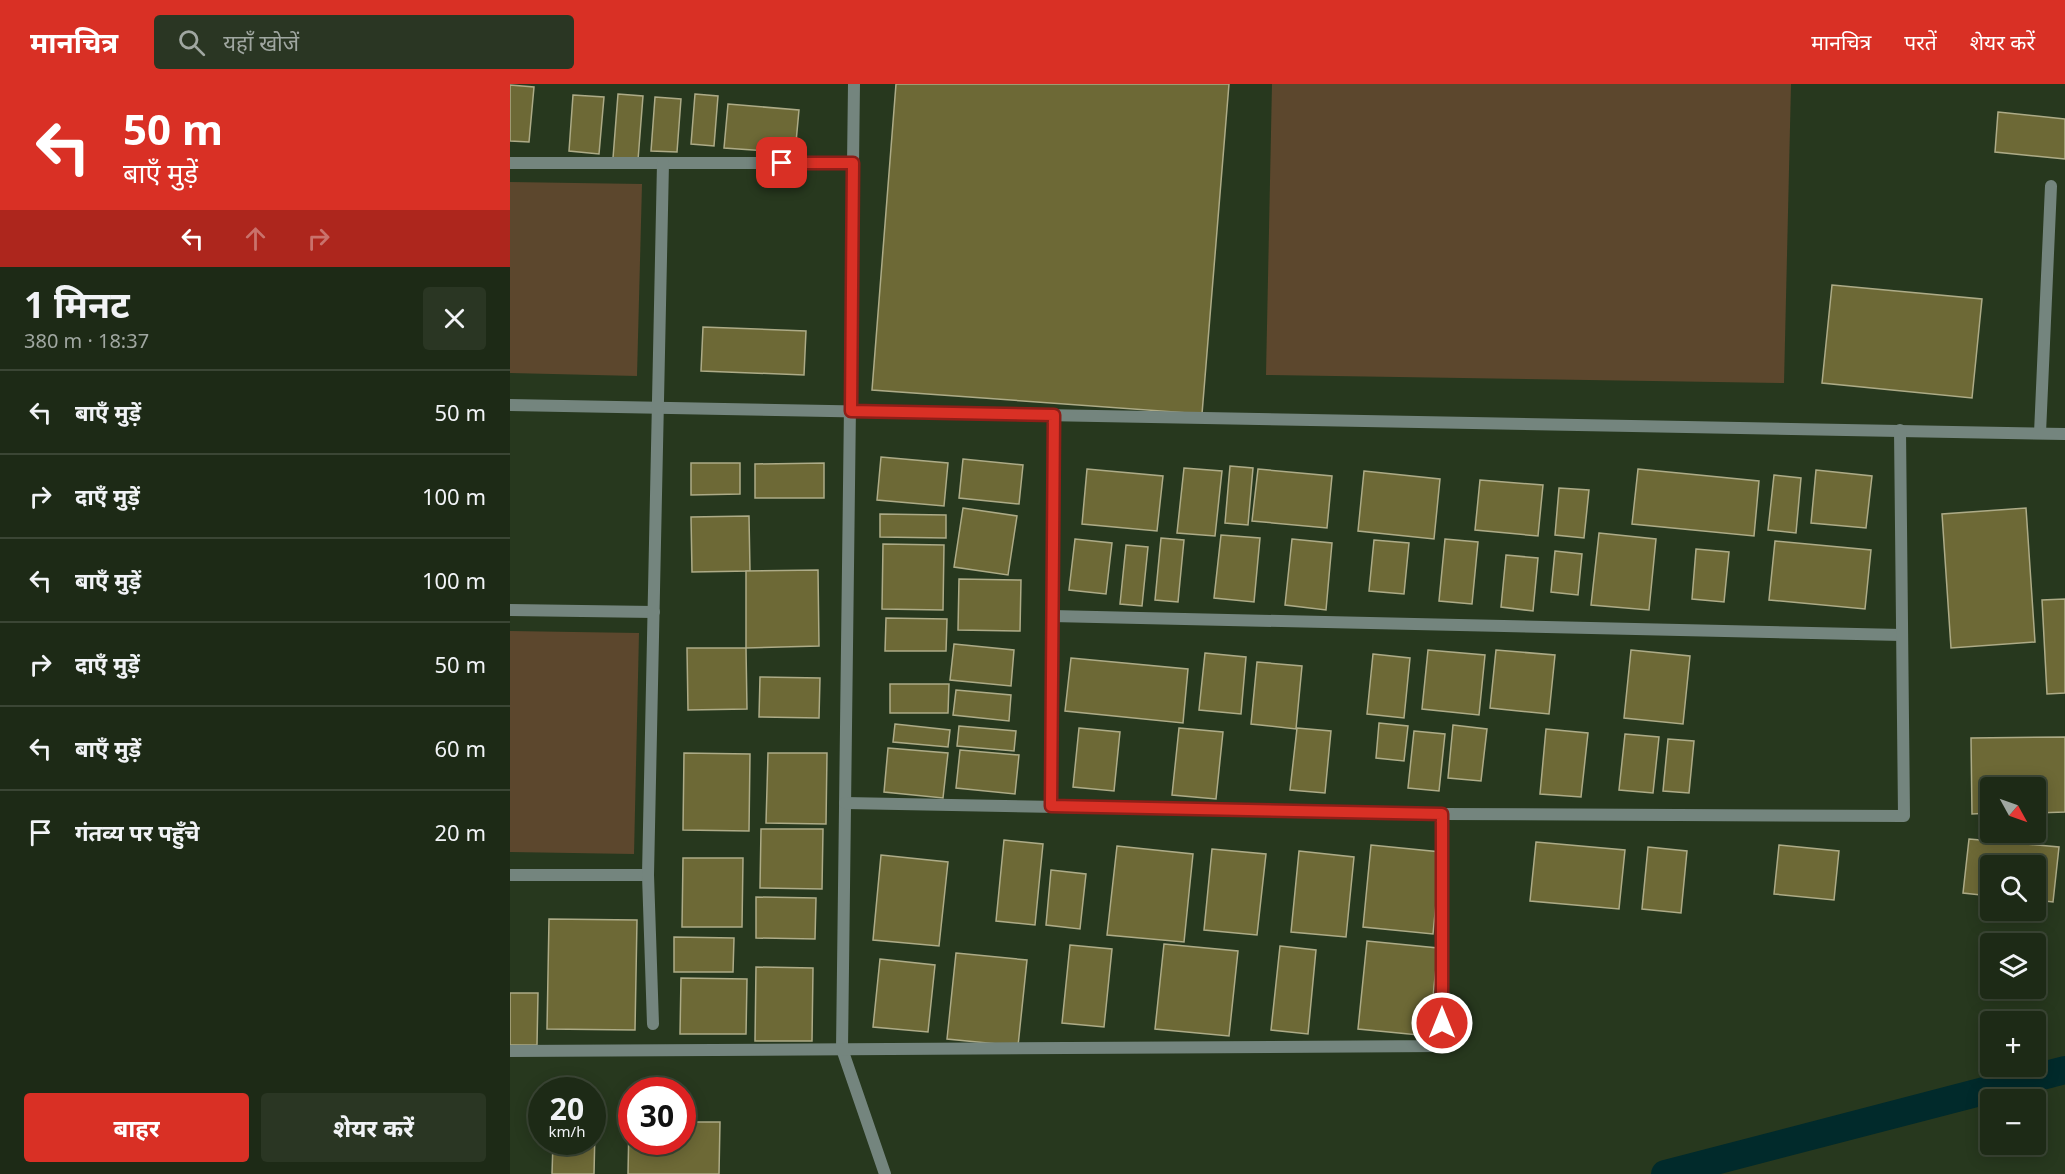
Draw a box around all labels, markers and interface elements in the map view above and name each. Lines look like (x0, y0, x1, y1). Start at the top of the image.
search box (154, 15, 574, 69)
text: मानचित्र (30, 23, 118, 61)
icon: search (175, 26, 208, 59)
text: यहाँ खोजें (223, 27, 299, 57)
text: मानचित्र (1811, 28, 1871, 56)
text: परतें (1904, 28, 1937, 56)
text: शेयर करें (1970, 28, 2035, 56)
text: 50 m (123, 100, 223, 157)
icon: left (24, 108, 102, 186)
pin (756, 137, 807, 188)
icon: arrive (765, 146, 798, 179)
text: बाएँ मुड़ें (123, 154, 198, 191)
icon: left (176, 222, 209, 255)
icon: ahead (239, 222, 272, 255)
icon: right (302, 222, 335, 255)
text: 1 मिनट (24, 280, 130, 329)
button: close (423, 287, 486, 350)
text: 380 m · 18:37 (24, 327, 149, 354)
icon: left (24, 396, 57, 429)
text: बाएँ मुड़ें (75, 397, 141, 427)
text: 50 m (435, 397, 486, 427)
icon: right (24, 480, 57, 513)
text: दाएँ मुड़ें (75, 481, 140, 511)
text: 100 m (422, 481, 486, 511)
icon: left (24, 564, 57, 597)
text: बाएँ मुड़ें (75, 565, 141, 595)
text: 100 m (422, 565, 486, 595)
icon: right (24, 648, 57, 681)
text: दाएँ मुड़ें (75, 649, 140, 679)
text: 50 m (435, 649, 486, 679)
icon: left (24, 732, 57, 765)
text: बाएँ मुड़ें (75, 733, 141, 763)
text: 60 m (435, 733, 486, 763)
north arrow (1980, 777, 2046, 843)
map controls (1980, 777, 2046, 1155)
icon: arrive (24, 816, 57, 849)
text: गंतव्य पर पहुँचे (75, 817, 200, 847)
text: 20 m (435, 817, 486, 847)
button: search (1980, 855, 2046, 921)
button: layers (1980, 933, 2046, 999)
position arrow (1410, 991, 1474, 1055)
button: + (1980, 1011, 2046, 1077)
speed limit sign: 30 (618, 1077, 696, 1155)
text: 20 (550, 1088, 584, 1129)
button: − (1980, 1089, 2046, 1155)
button: बाहर (24, 1093, 249, 1162)
button: शेयर करें (261, 1093, 486, 1162)
text: km/h (549, 1121, 585, 1141)

